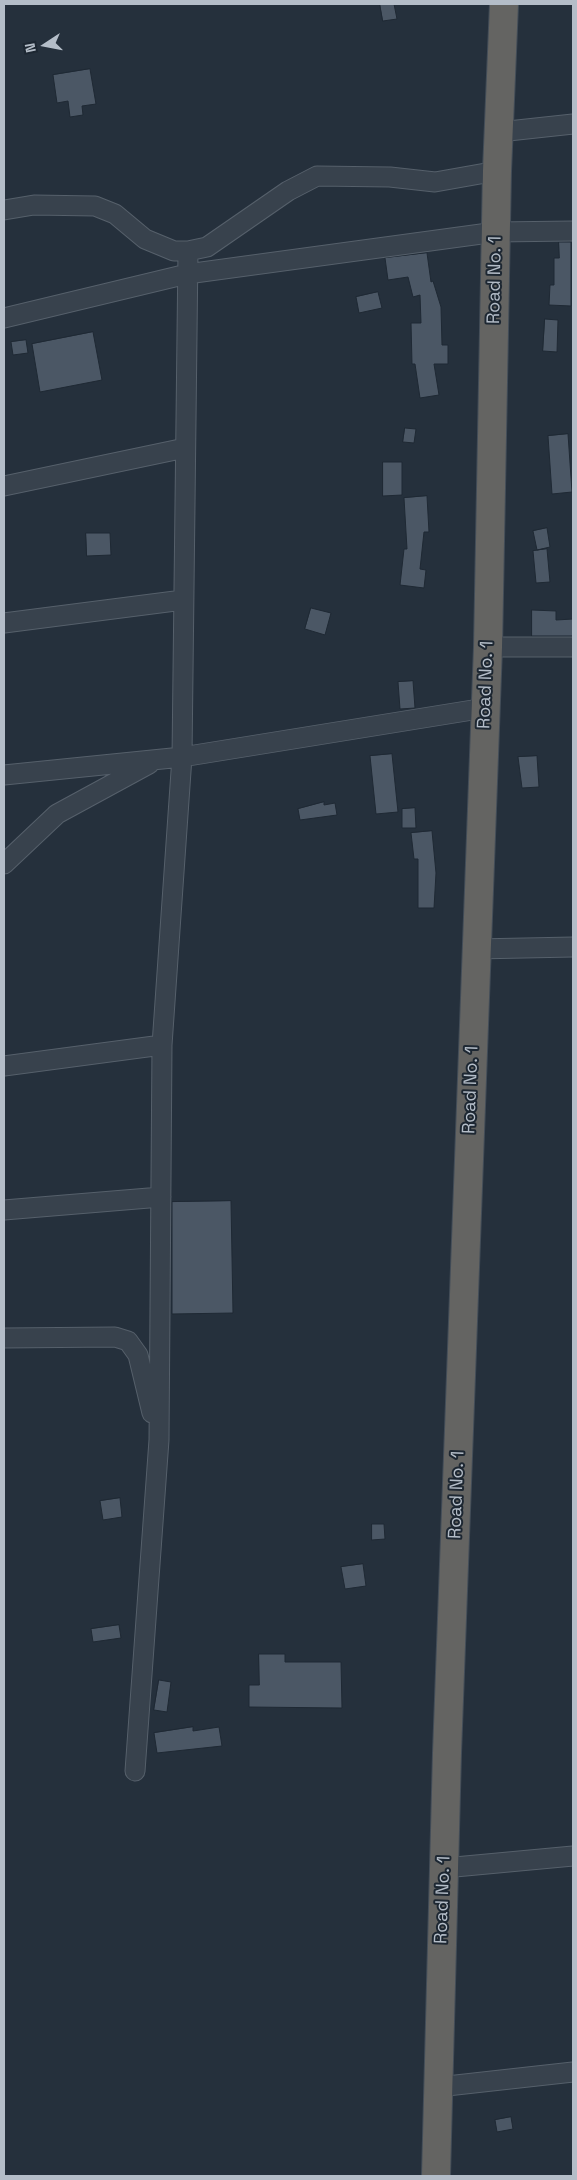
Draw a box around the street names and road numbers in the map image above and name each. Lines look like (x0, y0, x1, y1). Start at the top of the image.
street label: Road No. 1 (483, 236, 507, 324)
street label: Road No. 1 (474, 640, 498, 730)
street label: Road No. 1 (459, 1045, 483, 1135)
street label: Road No. 1 (445, 1450, 469, 1540)
street label: Road No. 1 (431, 1855, 455, 1945)

